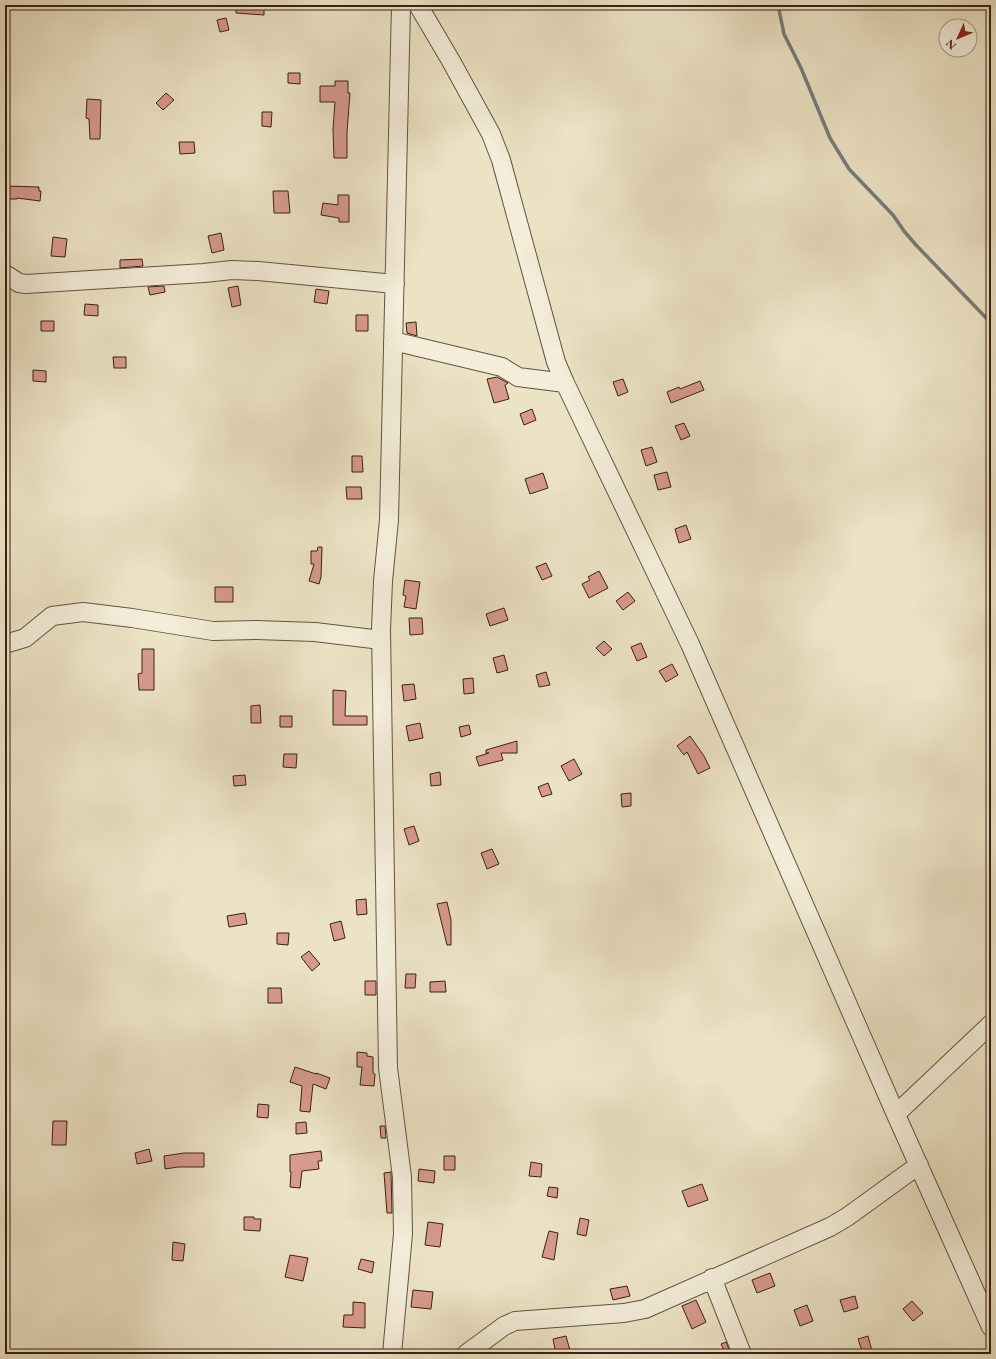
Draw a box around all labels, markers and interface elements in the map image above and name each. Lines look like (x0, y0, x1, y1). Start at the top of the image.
north arrow (938, 18, 978, 58)
text: N (943, 37, 959, 53)

